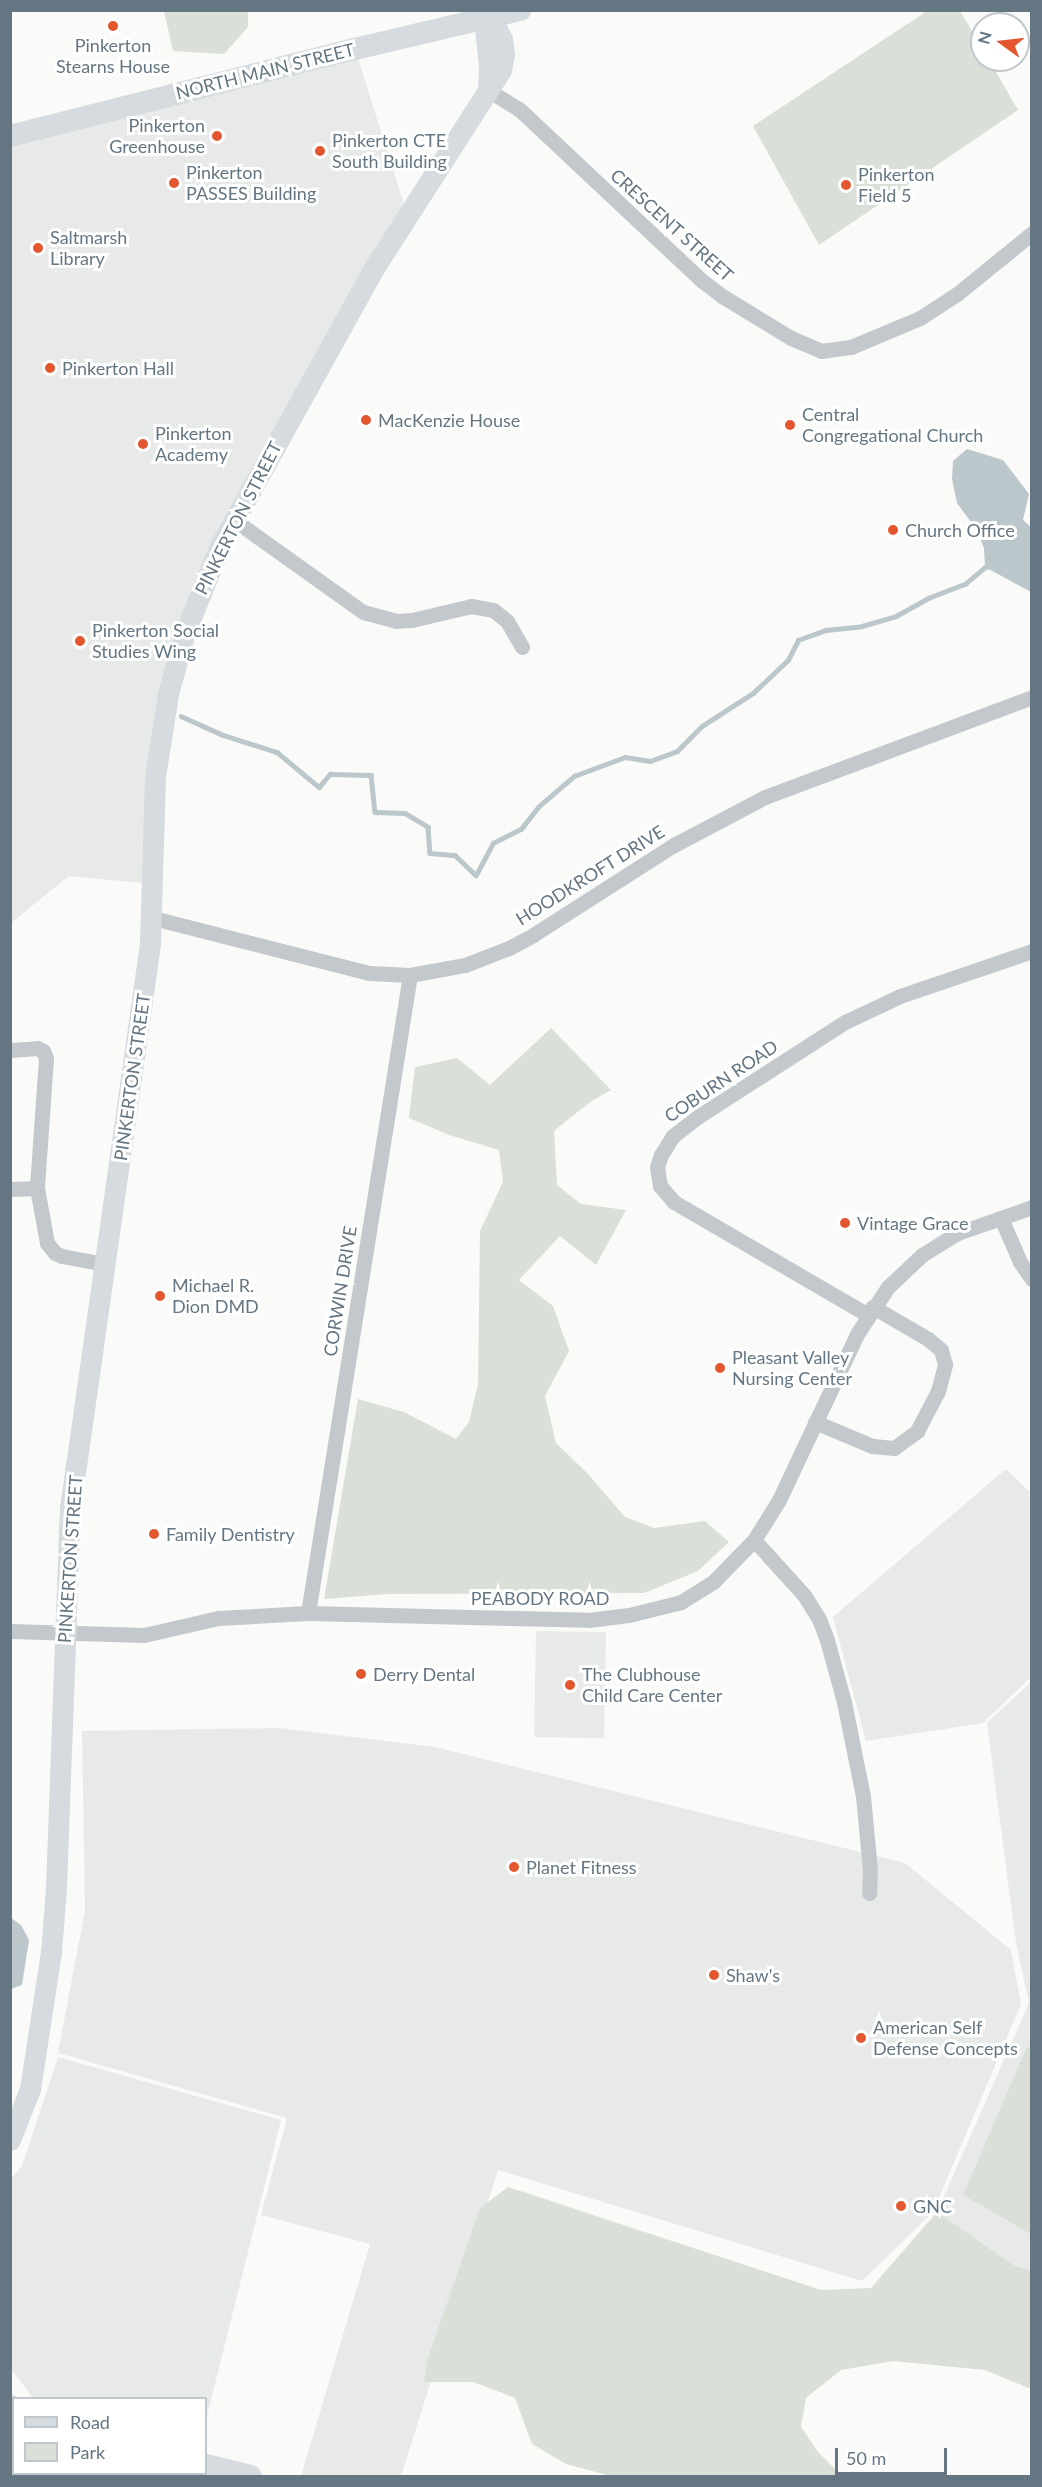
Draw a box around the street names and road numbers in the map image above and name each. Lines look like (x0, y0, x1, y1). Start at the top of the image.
street label: NORTH MAIN STREET (173, 38, 357, 104)
street label: CRESCENT STREET (606, 164, 738, 286)
street label: PINKERTON STREET (190, 438, 286, 598)
street label: HOODKROFT DRIVE (511, 820, 669, 930)
street label: PINKERTON STREET (110, 992, 154, 1162)
street label: COBURN ROAD (660, 1035, 782, 1127)
street label: CORWIN DRIVE (319, 1224, 361, 1358)
street label: PINKERTON STREET (53, 1474, 87, 1644)
street label: PEABODY ROAD (470, 1587, 610, 1609)

